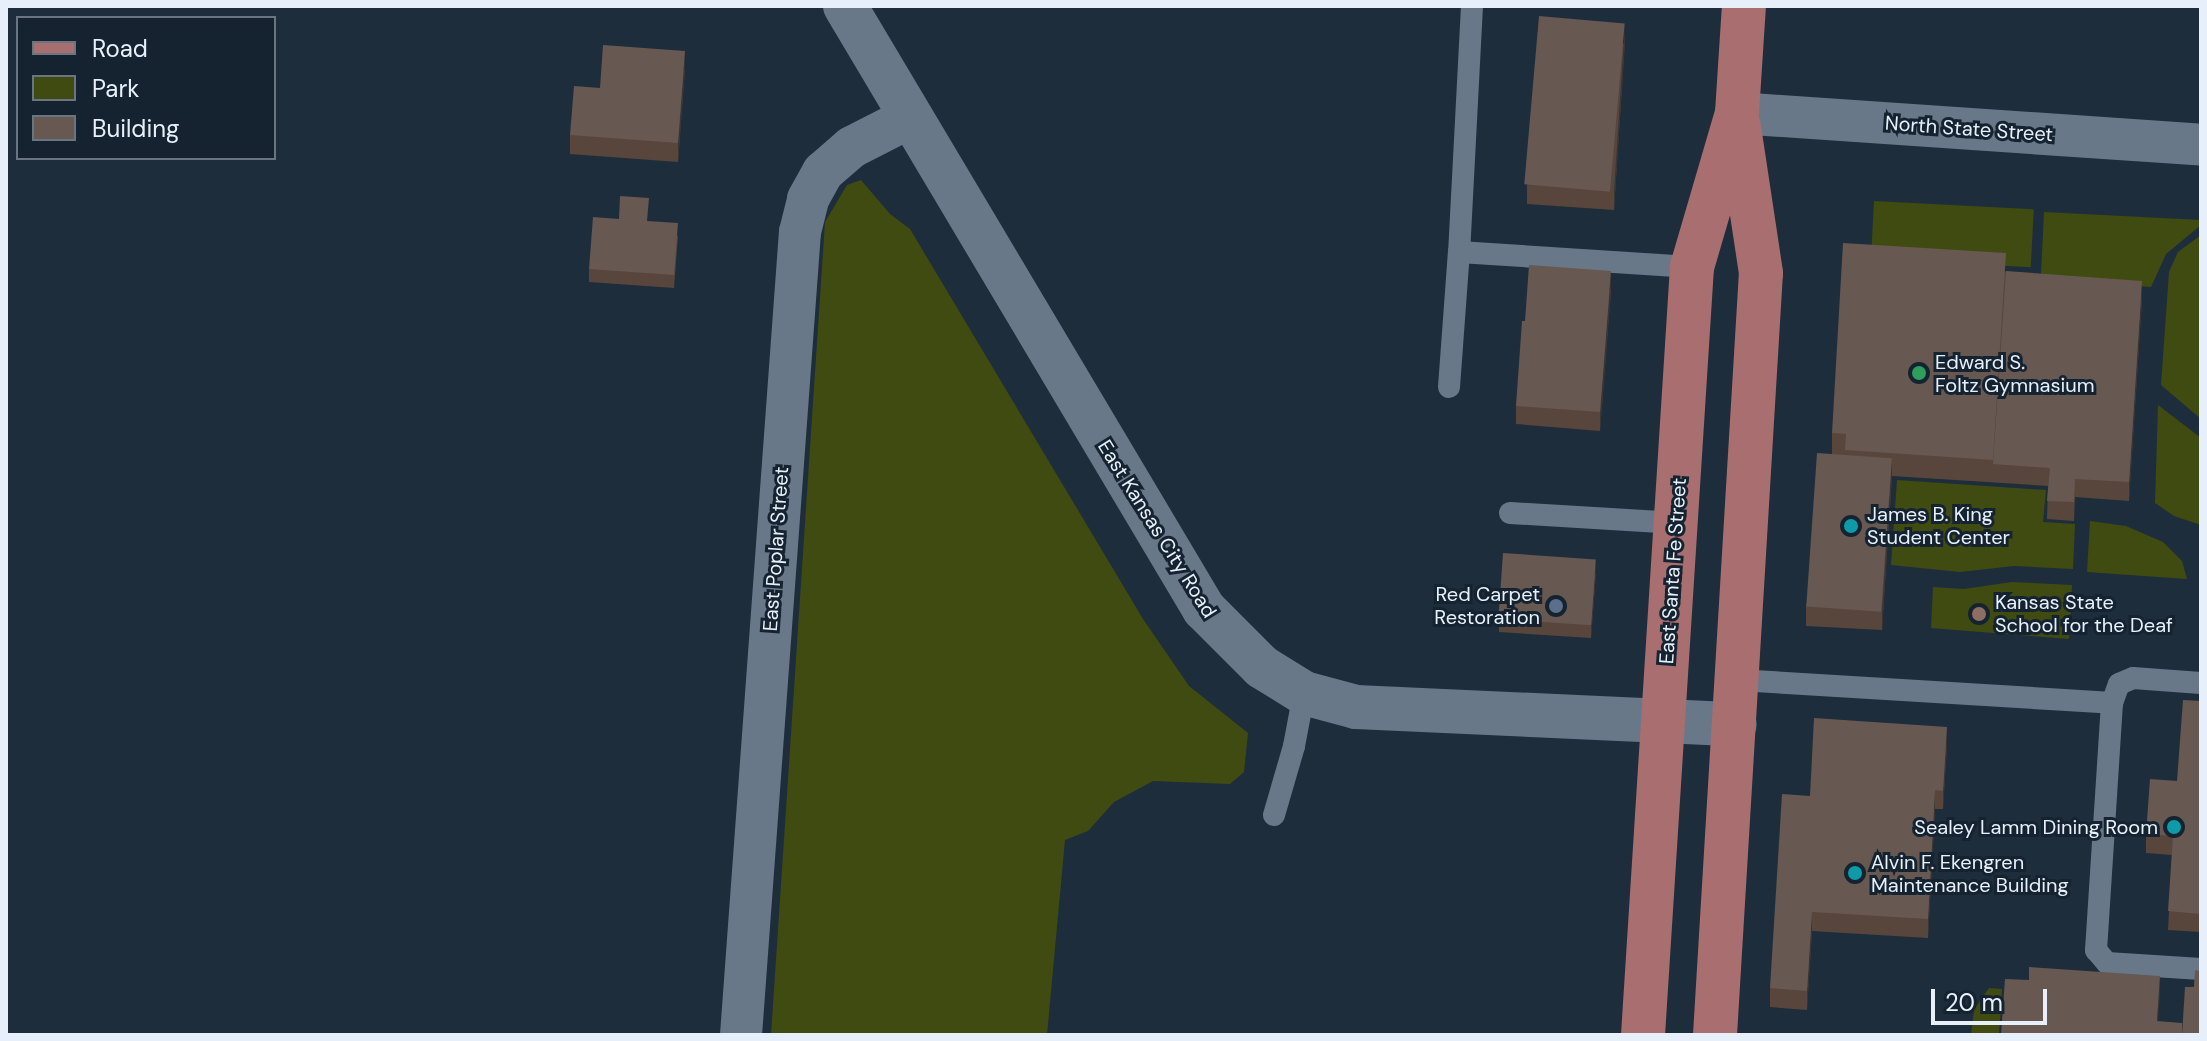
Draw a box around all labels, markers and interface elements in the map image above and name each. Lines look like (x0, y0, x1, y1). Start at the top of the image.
legend (16, 16, 276, 160)
text: Road (92, 33, 148, 64)
text: Park (92, 73, 139, 104)
street label: North State Street (1884, 111, 2054, 147)
text: Building (92, 113, 179, 144)
place label: Edward S. Foltz Gymnasium (1935, 350, 2094, 397)
marker: Edward S. Foltz Gymnasium (1910, 364, 1928, 382)
street label: East Kansas City Road (1093, 436, 1221, 622)
street label: East Poplar Street (758, 466, 794, 632)
street label: East Santa Fe Street (1655, 477, 1691, 665)
place label: James B. King Student Center (1867, 502, 2010, 549)
marker: James B. King Student Center (1842, 517, 1860, 535)
place label: Red Carpet Restoration (1434, 582, 1540, 629)
place label: Kansas State School for the Deaf (1995, 590, 2173, 637)
marker: Red Carpet Restoration (1547, 597, 1565, 615)
marker: Kansas State School for the Deaf (1970, 605, 1988, 623)
place label: Sealey Lamm Dining Room (1914, 815, 2158, 839)
marker: Sealey Lamm Dining Room (2165, 818, 2183, 836)
place label: Alvin F. Ekengren Maintenance Building (1871, 850, 2069, 897)
marker: Alvin F. Ekengren Maintenance Building (1846, 864, 1864, 882)
scale bar (1935, 973, 2051, 1023)
text: 20 m (1945, 987, 2003, 1018)

